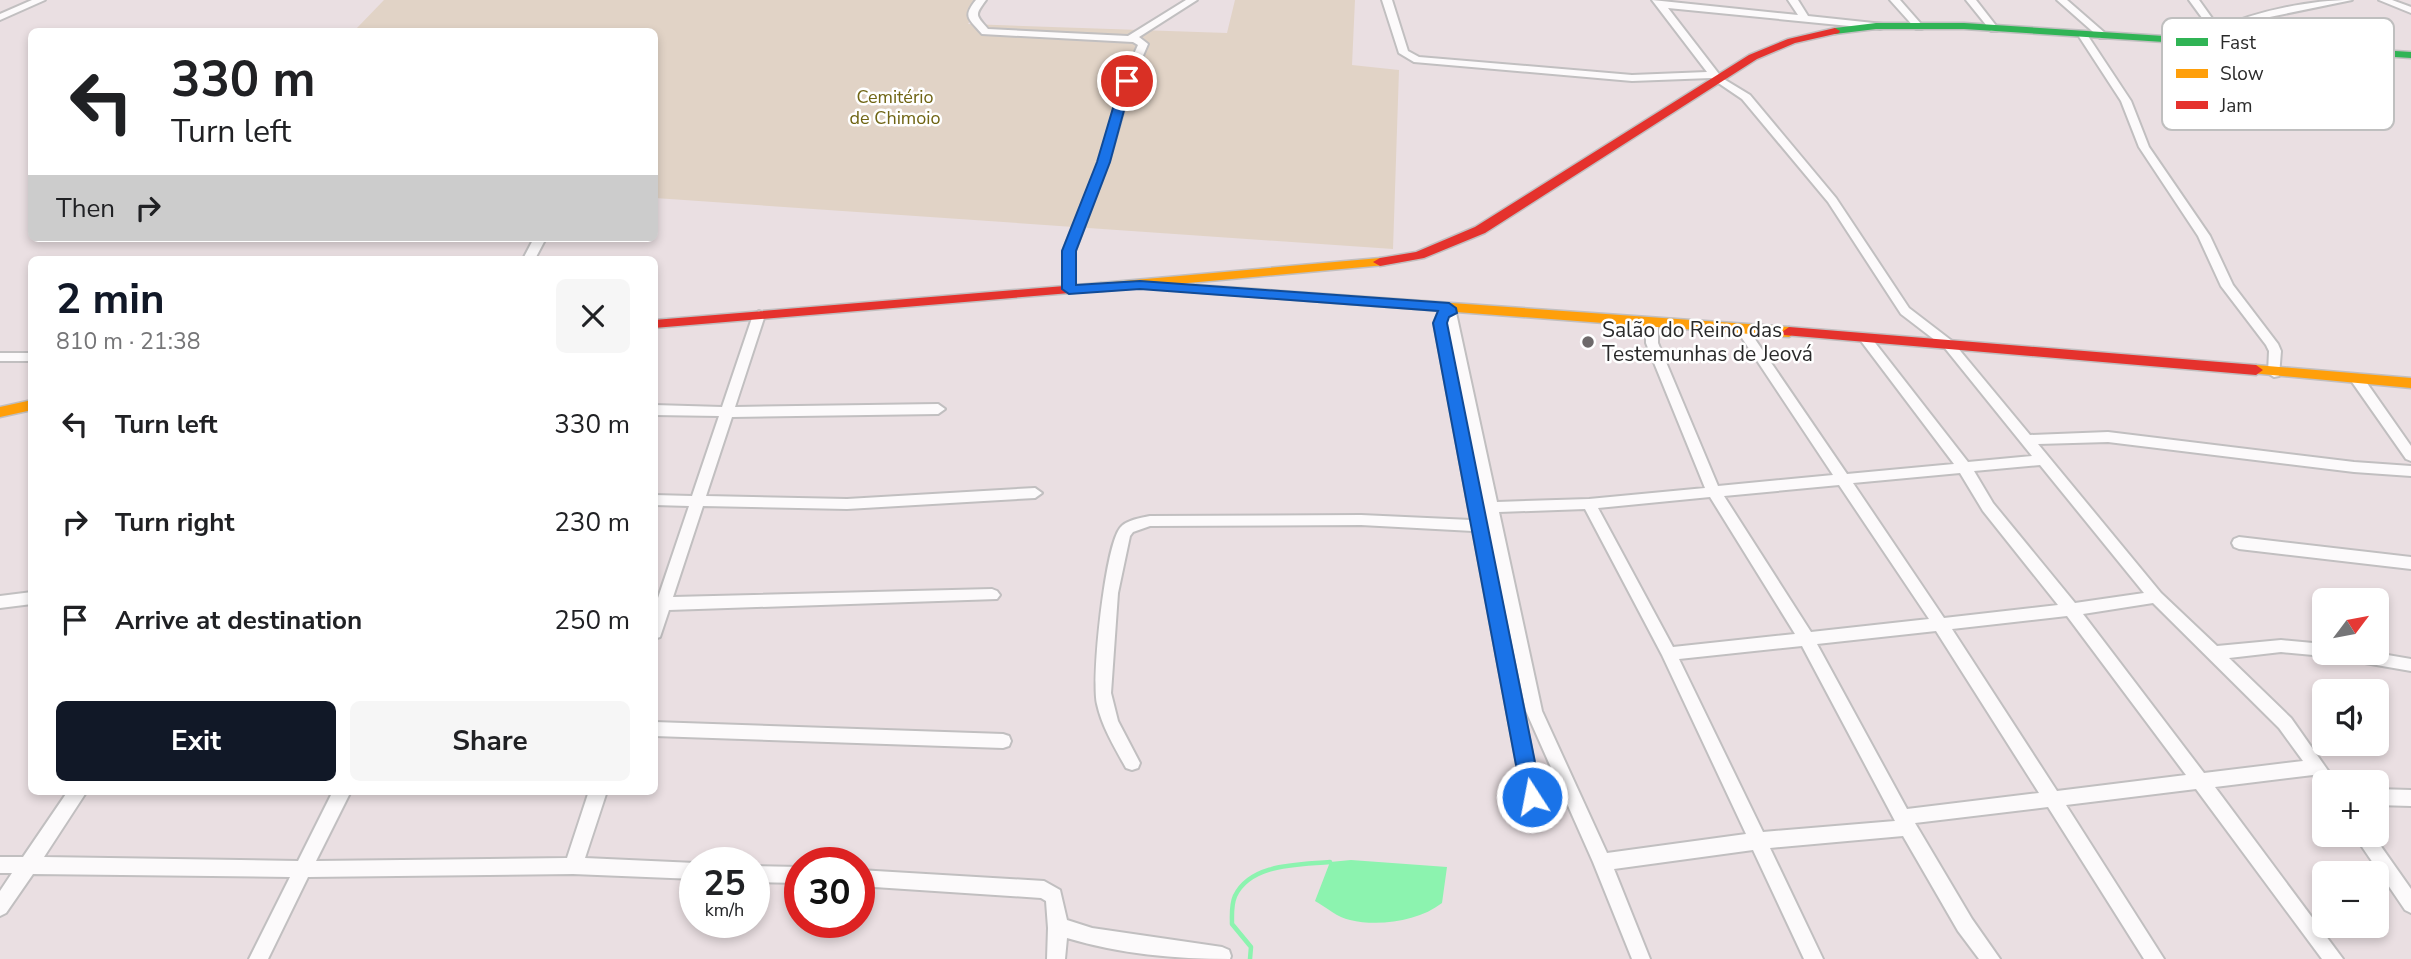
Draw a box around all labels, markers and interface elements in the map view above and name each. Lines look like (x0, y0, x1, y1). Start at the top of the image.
legend (2162, 18, 2394, 130)
text: Fast (2220, 30, 2256, 56)
text: 330 m (171, 46, 315, 113)
pin (1097, 51, 1157, 111)
icon: left (56, 56, 147, 147)
text: Slow (2220, 61, 2264, 87)
icon: arrive (1108, 62, 1146, 100)
park label: Cemitério de Chimoio (850, 85, 940, 130)
text: Jam (2219, 93, 2253, 119)
text: Turn left (171, 110, 291, 153)
icon: right (129, 189, 167, 227)
text: Then (56, 191, 115, 226)
text: 2 min (56, 271, 165, 328)
button: close (556, 279, 630, 353)
place label: Salão do Reino das Testemunhas de Jeová (1602, 316, 1813, 368)
text: 810 m · 21:38 (56, 326, 201, 357)
marker: Salão do Reino das Testemunhas de Jeová (1580, 334, 1596, 350)
icon: left (56, 405, 94, 443)
text: Turn left (115, 407, 218, 442)
text: 330 m (554, 407, 630, 442)
icon: right (56, 503, 94, 541)
text: Turn right (115, 505, 234, 540)
text: 230 m (554, 505, 630, 540)
north arrow (2312, 588, 2389, 665)
map controls (2312, 588, 2389, 938)
icon: arrive (56, 601, 94, 639)
text: Arrive at destination (115, 603, 362, 638)
text: 250 m (554, 603, 630, 638)
button: sound (2312, 679, 2389, 756)
button: Exit (56, 701, 336, 781)
button: Share (350, 701, 630, 781)
position arrow (1495, 760, 1569, 834)
button: + (2312, 770, 2389, 847)
speed limit sign: 30 (784, 847, 875, 938)
text: 25 (703, 860, 746, 907)
button: − (2312, 861, 2389, 938)
text: km/h (705, 898, 744, 922)

